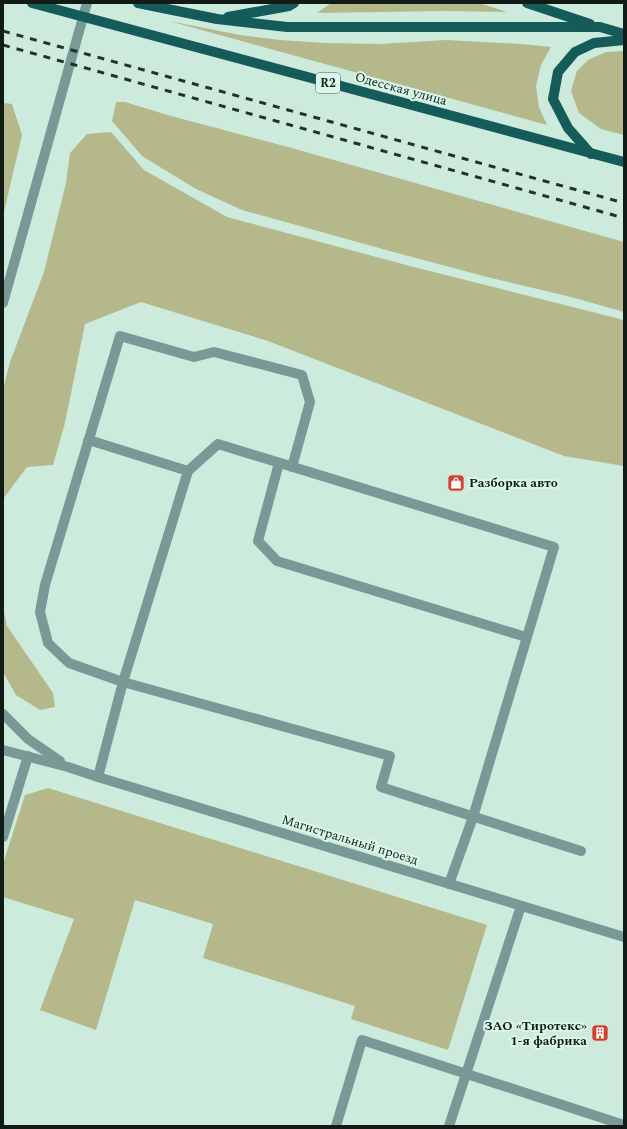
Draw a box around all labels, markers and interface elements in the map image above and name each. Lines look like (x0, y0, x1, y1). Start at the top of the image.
street label: Одесская улица (353, 67, 450, 111)
road number: R2 (316, 73, 340, 93)
shop icon: Разборка авто (446, 473, 466, 493)
place label: Разборка авто (469, 473, 558, 493)
street label: Магистральный проезд (279, 810, 421, 870)
place label: ЗАО «Тиротекс» 1-я фабрика (484, 1016, 587, 1051)
building icon: ЗАО «Тиротекс» 1-я фабрика (590, 1023, 610, 1043)

